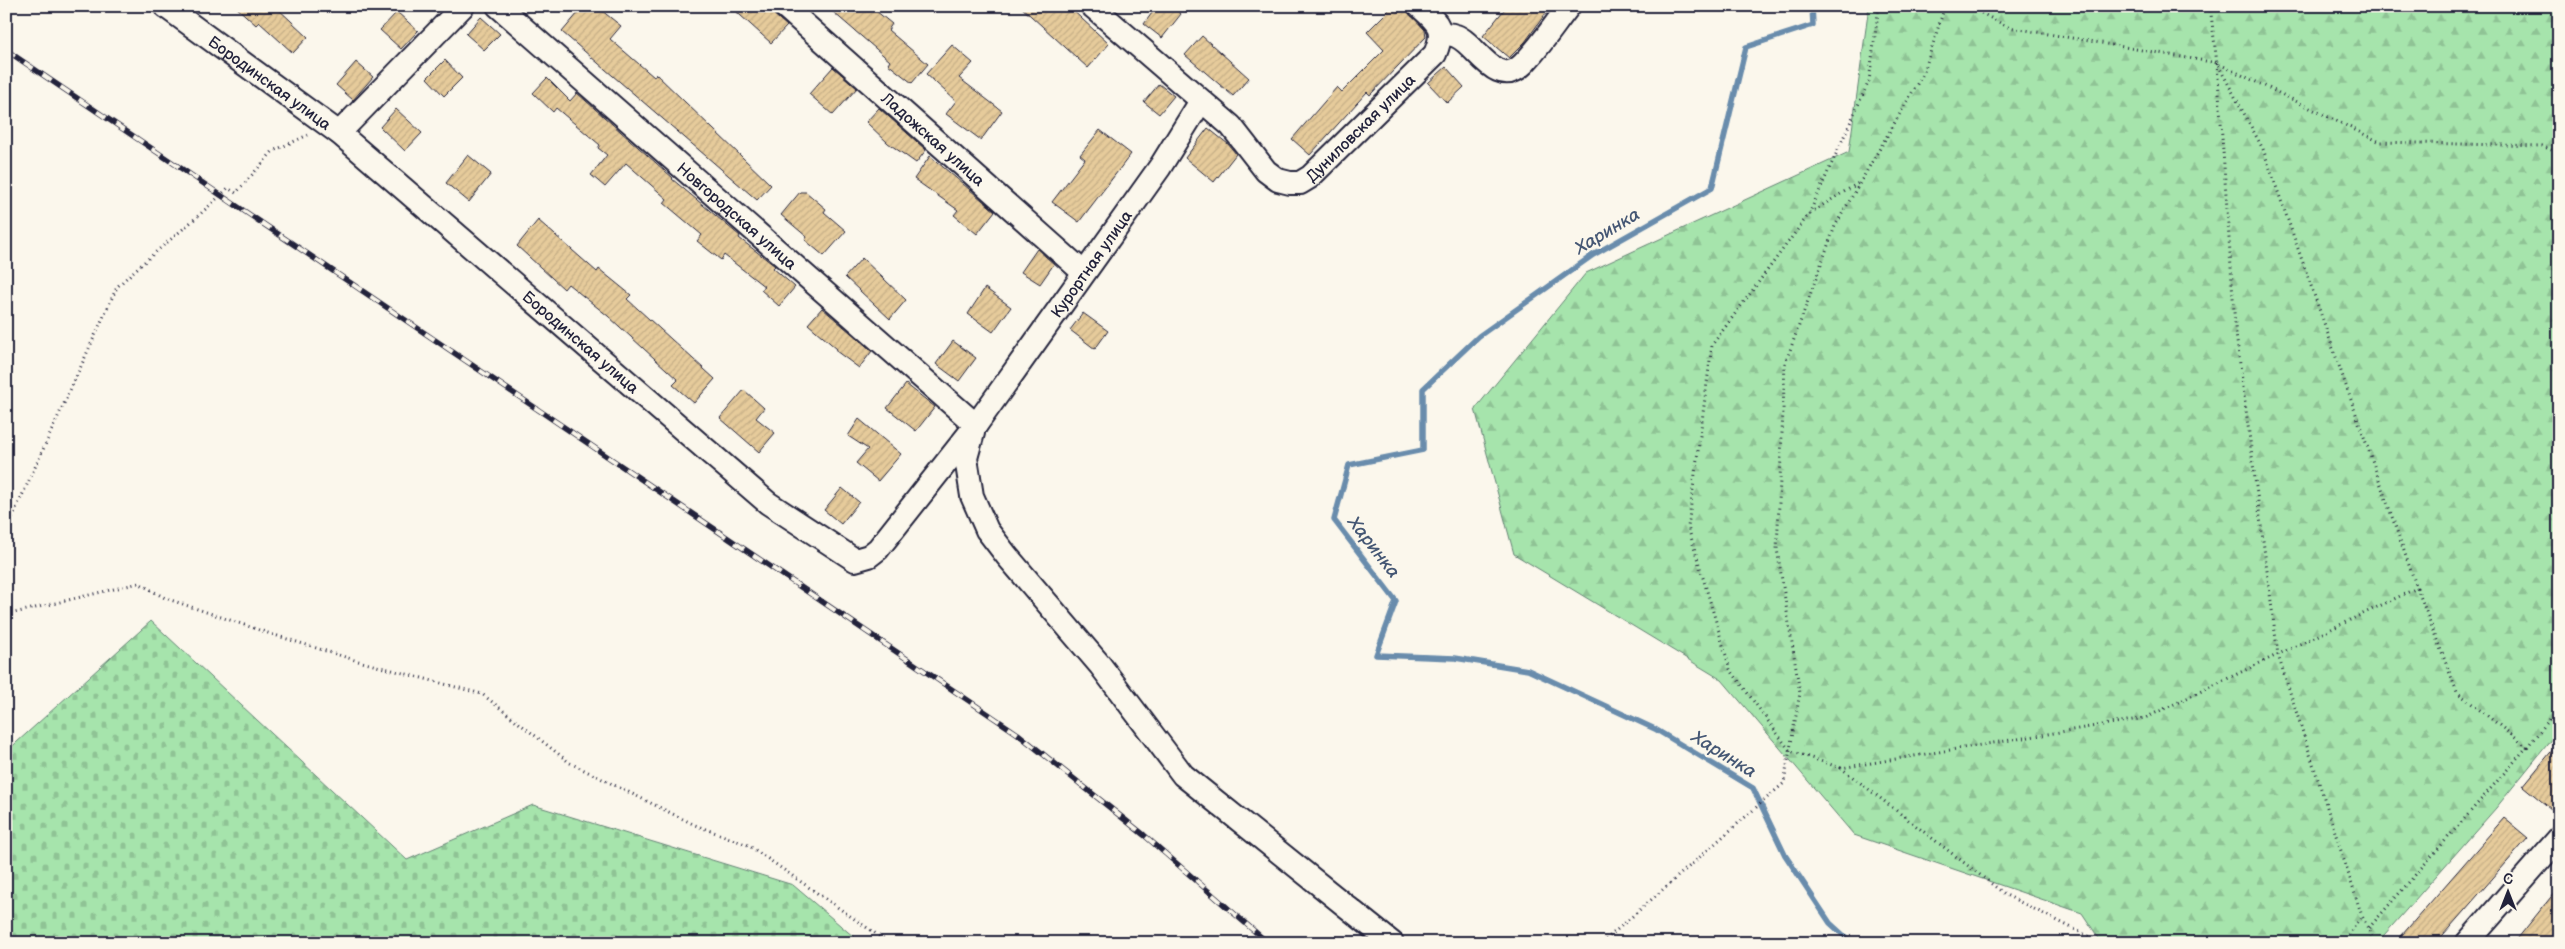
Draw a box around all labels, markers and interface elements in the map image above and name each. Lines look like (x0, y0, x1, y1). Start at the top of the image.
street label: Бородинская улица (204, 33, 335, 135)
street label: Дуниловская улица (1303, 71, 1420, 187)
street label: Ладожская улица (876, 89, 988, 191)
street label: Новгородская улица (672, 159, 800, 275)
water label: Харинка (1570, 204, 1644, 260)
street label: Курортная улица (1048, 207, 1137, 322)
street label: Бородинская улица (518, 288, 642, 398)
water label: Харинка (1342, 512, 1404, 582)
water label: Харинка (1687, 726, 1760, 782)
north arrow (2482, 866, 2532, 916)
text: С (2503, 871, 2513, 888)

